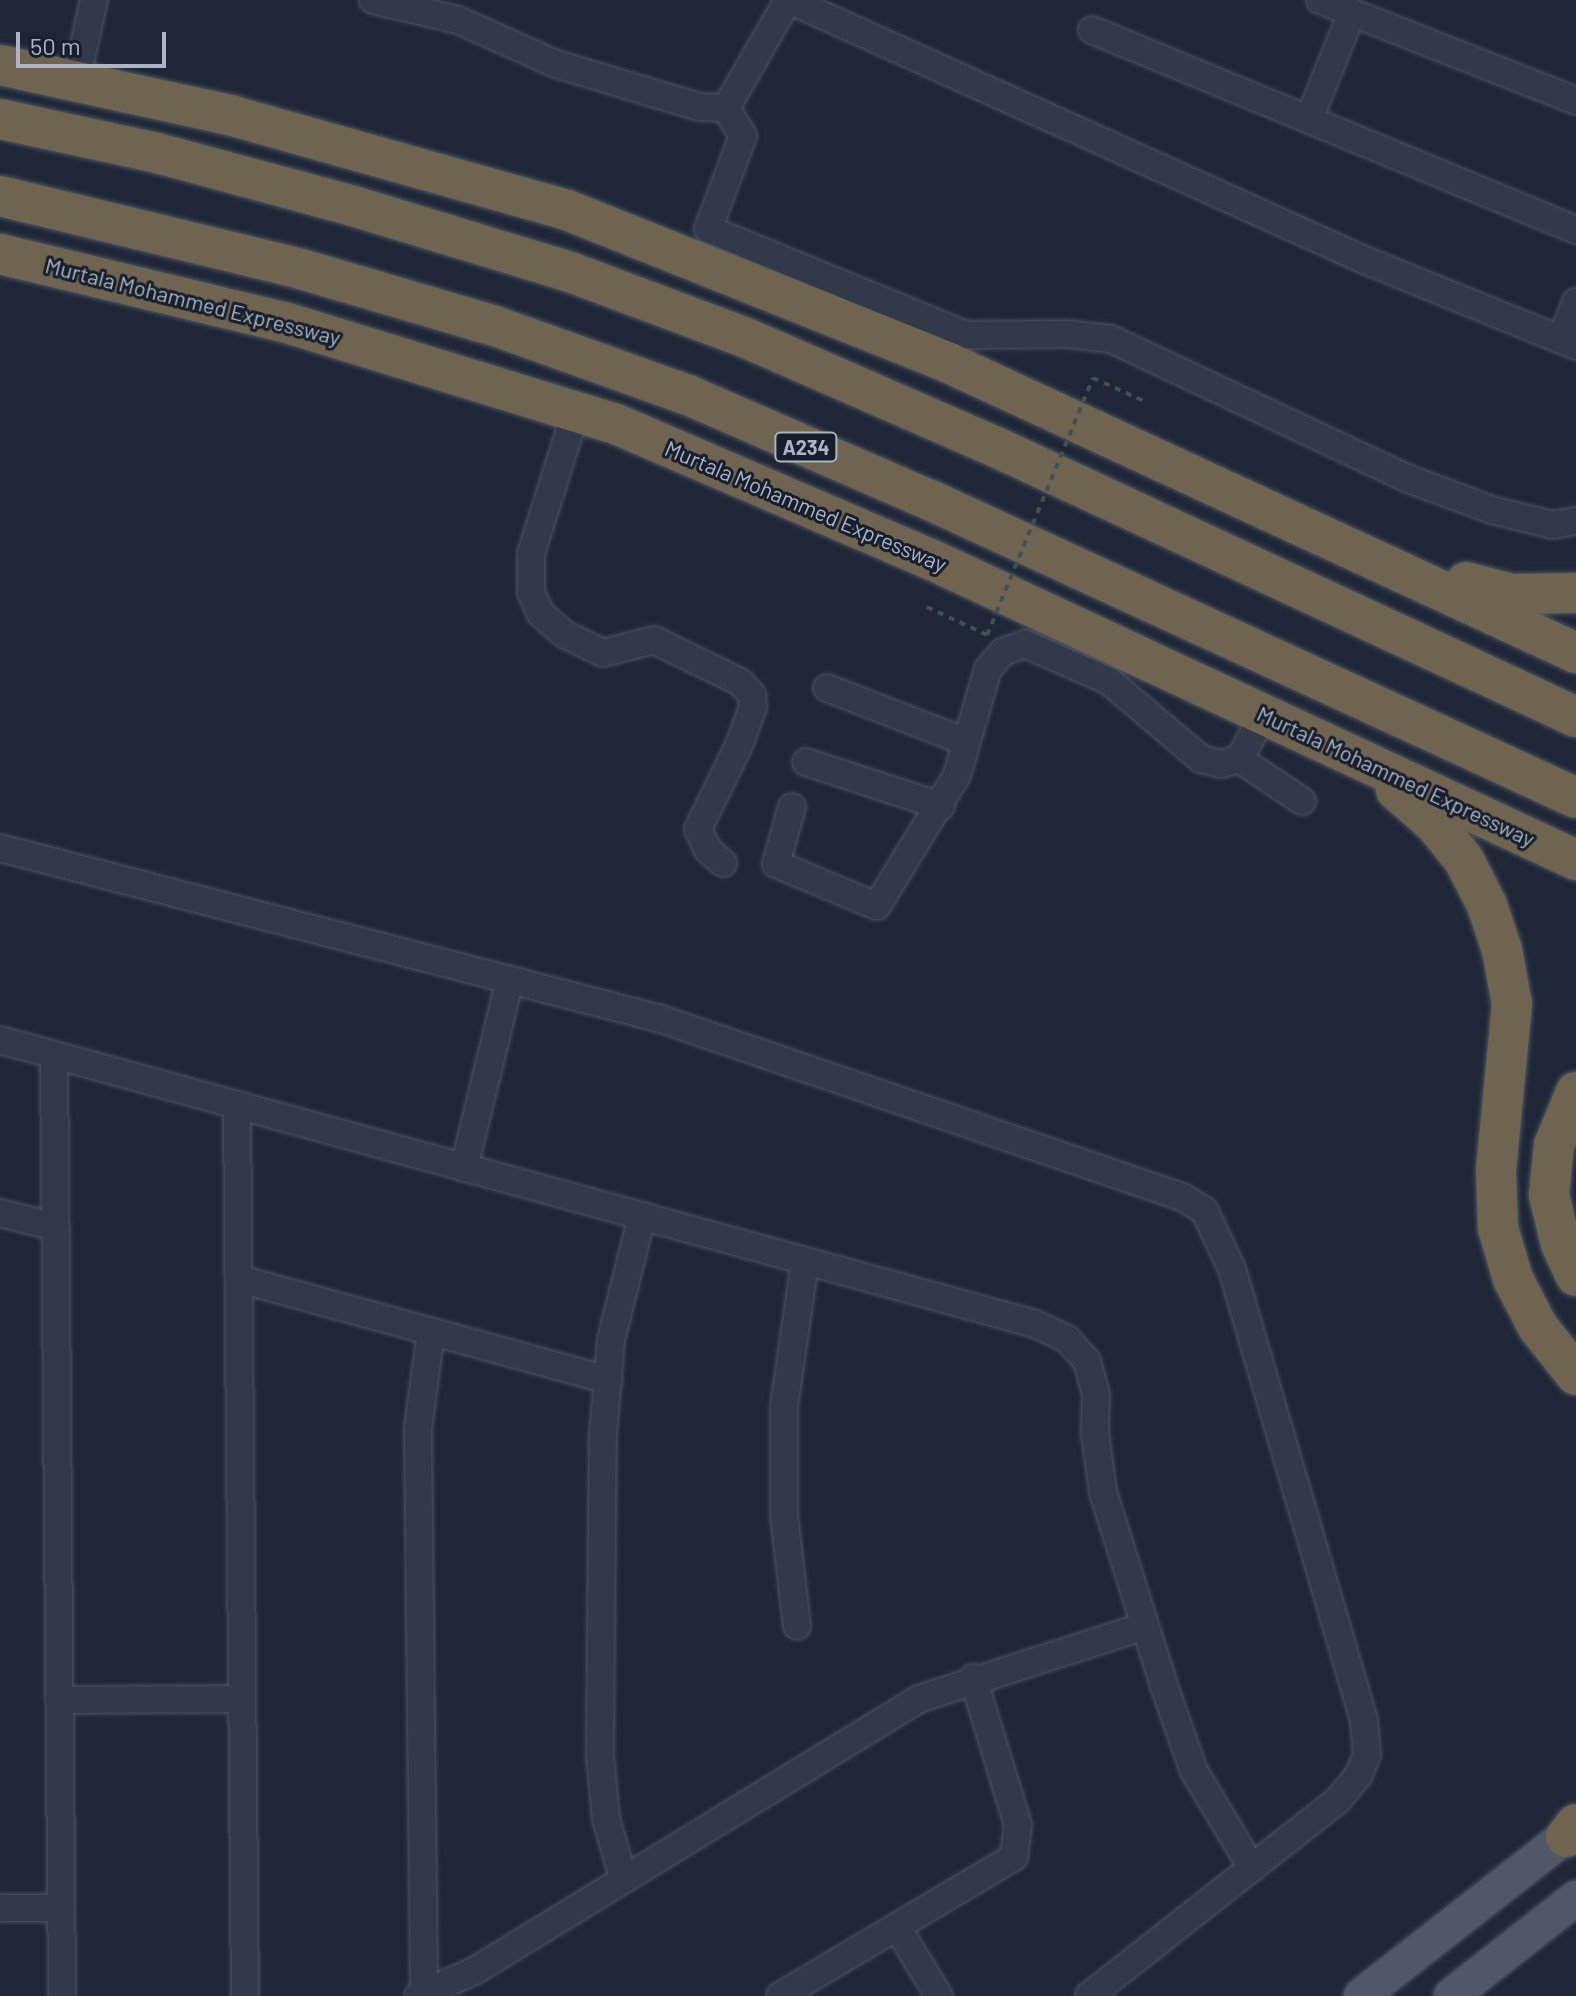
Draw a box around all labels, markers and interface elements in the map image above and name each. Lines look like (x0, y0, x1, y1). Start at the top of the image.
scale bar (20, 16, 170, 66)
text: 50 m (30, 31, 81, 60)
street label: Murtala Mohammed Expressway (43, 251, 343, 351)
road number: A234 (774, 431, 838, 463)
street label: Murtala Mohammed Expressway (661, 435, 951, 577)
street label: Murtala Mohammed Expressway (1253, 700, 1539, 852)

